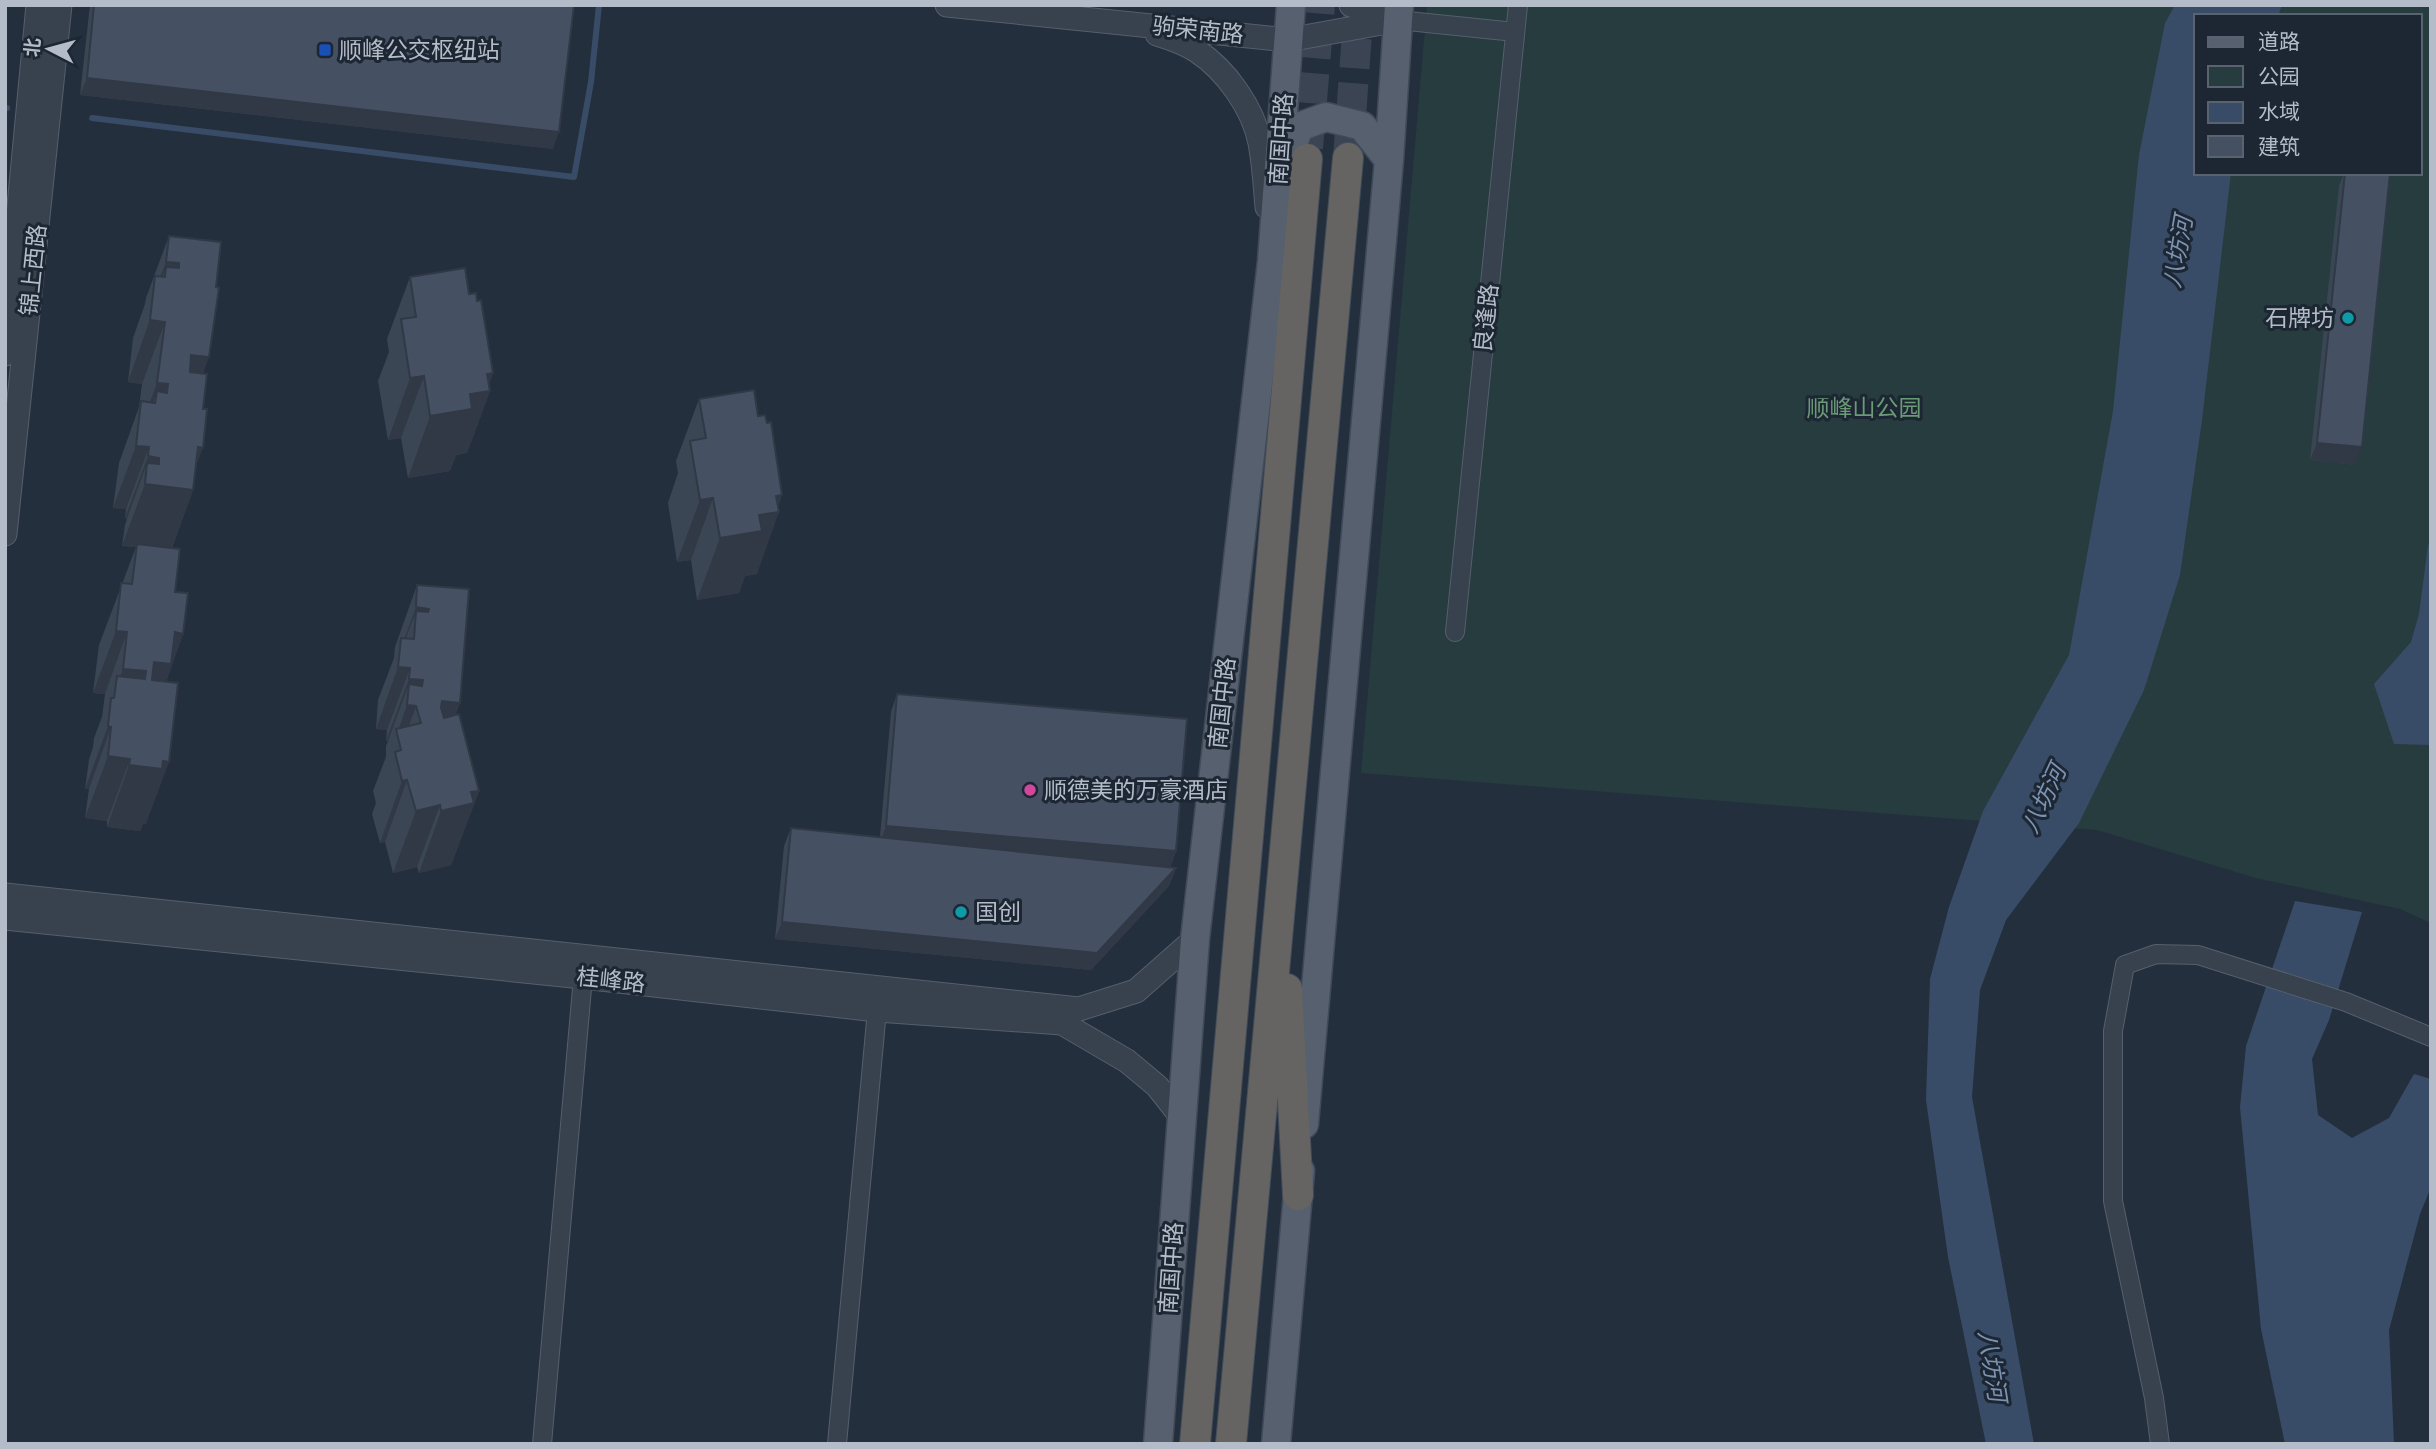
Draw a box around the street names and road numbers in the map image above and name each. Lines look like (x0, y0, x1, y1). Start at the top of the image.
street label: 驹荣南路 (1151, 12, 1245, 48)
street label: 南国中路 (1265, 92, 1297, 186)
street label: 锦上西路 (15, 223, 51, 317)
street label: 良逢路 (1469, 282, 1503, 354)
street label: 南国中路 (1204, 656, 1240, 750)
street label: 桂峰路 (575, 963, 647, 997)
street label: 南国中路 (1155, 1221, 1187, 1315)

